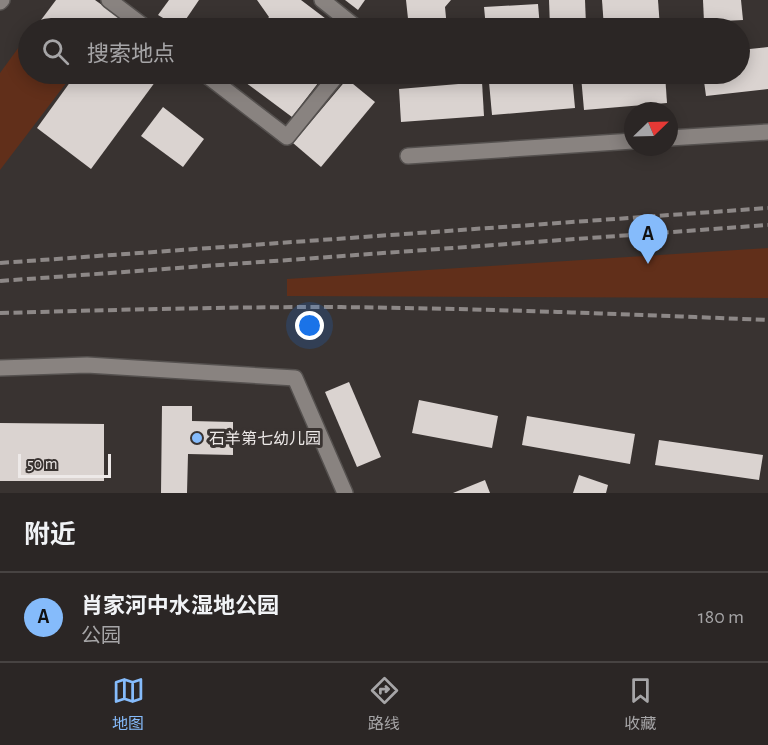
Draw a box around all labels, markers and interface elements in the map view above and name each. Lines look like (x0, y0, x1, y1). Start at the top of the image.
search box (18, 18, 750, 84)
icon: search (39, 35, 72, 68)
text: 搜索地点 (87, 43, 175, 65)
north arrow (624, 102, 678, 156)
pin: A (628, 214, 668, 264)
your location (295, 311, 324, 340)
place label: 石羊第七幼儿园 (209, 430, 321, 447)
marker: 石羊第七幼儿园 (190, 431, 204, 445)
scale bar (18, 451, 111, 478)
text: 50 m (27, 456, 58, 472)
text: 附近 (24, 522, 76, 548)
text: 肖家河中水湿地公园 (81, 595, 279, 617)
text: A (38, 607, 50, 627)
text: 180 m (698, 607, 744, 627)
text: 公园 (81, 626, 121, 646)
tab: 地图 (112, 674, 145, 734)
tab: 路线 (368, 674, 401, 734)
tab: 收藏 (624, 674, 657, 734)

